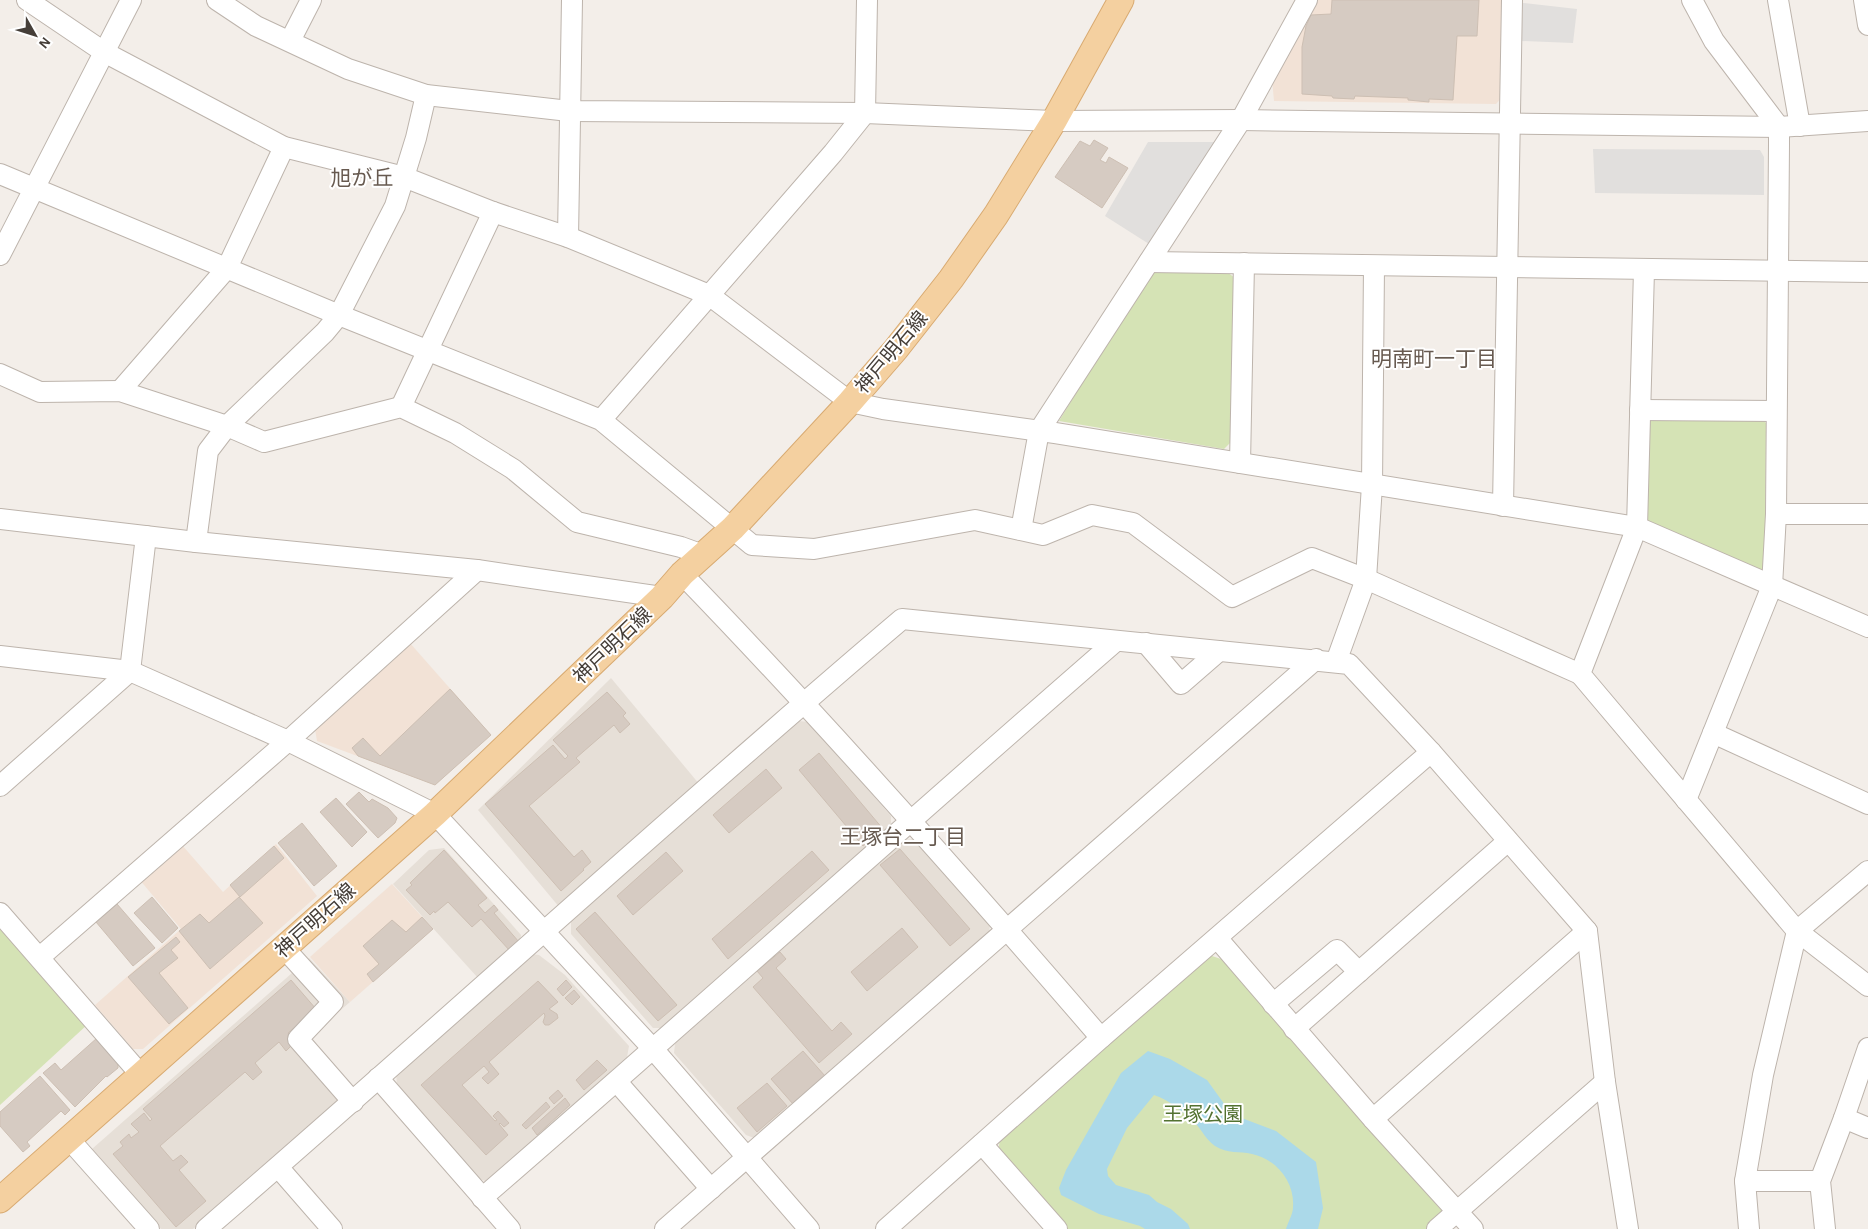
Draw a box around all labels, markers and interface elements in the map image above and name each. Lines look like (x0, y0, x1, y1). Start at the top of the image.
north arrow (10, 10, 60, 60)
text: N (36, 34, 53, 51)
district label: 旭が丘 (331, 167, 394, 189)
street label: 神戸明石線 (850, 307, 932, 397)
district label: 明南町一丁目 (1371, 348, 1497, 370)
street label: 神戸明石線 (568, 602, 656, 688)
district label: 王塚台二丁目 (840, 826, 966, 848)
street label: 神戸明石線 (270, 878, 360, 962)
park label: 王塚公園 (1163, 1104, 1243, 1125)

